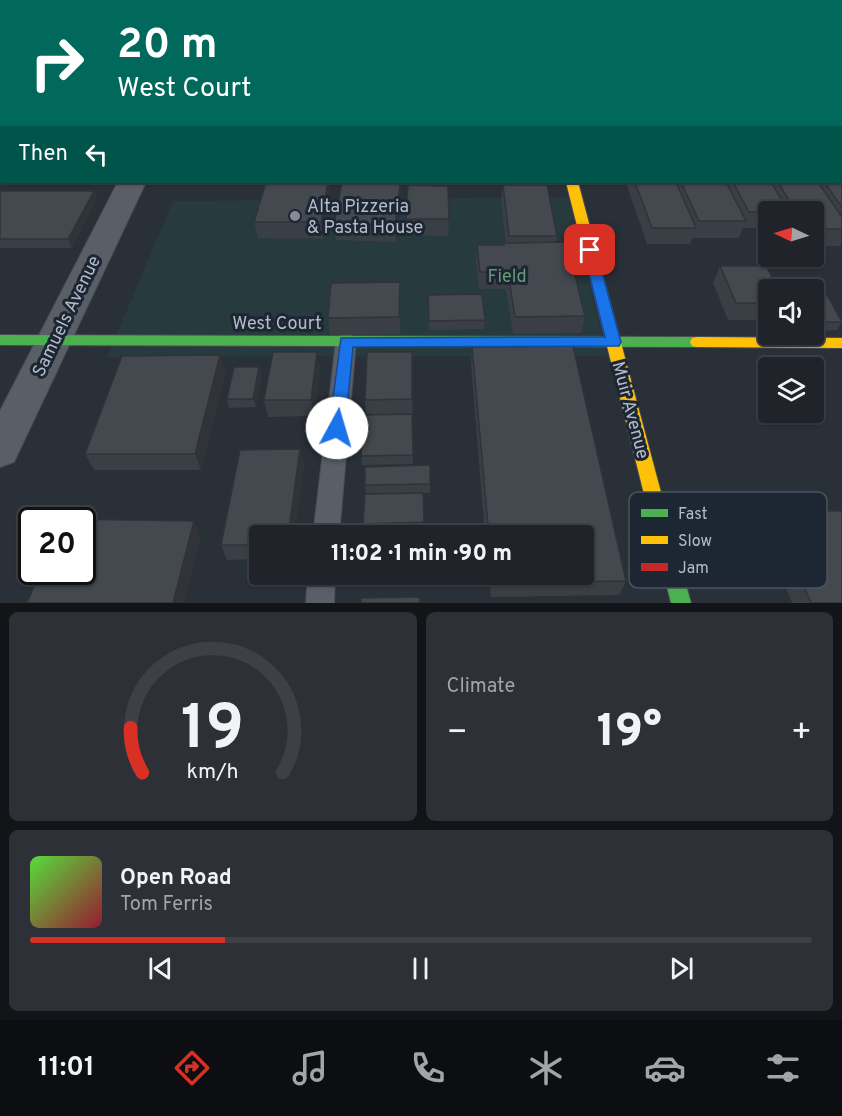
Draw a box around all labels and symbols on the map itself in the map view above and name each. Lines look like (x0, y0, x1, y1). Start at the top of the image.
place label: Alta Pizzeria & Pasta House (307, 196, 423, 240)
north arrow (758, 201, 824, 267)
marker: Alta Pizzeria & Pasta House (288, 209, 302, 223)
pin (564, 224, 615, 275)
street label: Samuels Avenue (28, 252, 107, 381)
park label: Field (487, 266, 527, 289)
street label: West Court (232, 313, 322, 336)
street label: Muir Avenue (606, 359, 654, 462)
position arrow (305, 396, 369, 460)
legend (629, 492, 827, 588)
text: Fast (678, 505, 708, 525)
speed limit sign: 20 (18, 507, 96, 585)
text: Slow (678, 532, 712, 552)
text: Jam (678, 559, 709, 579)

